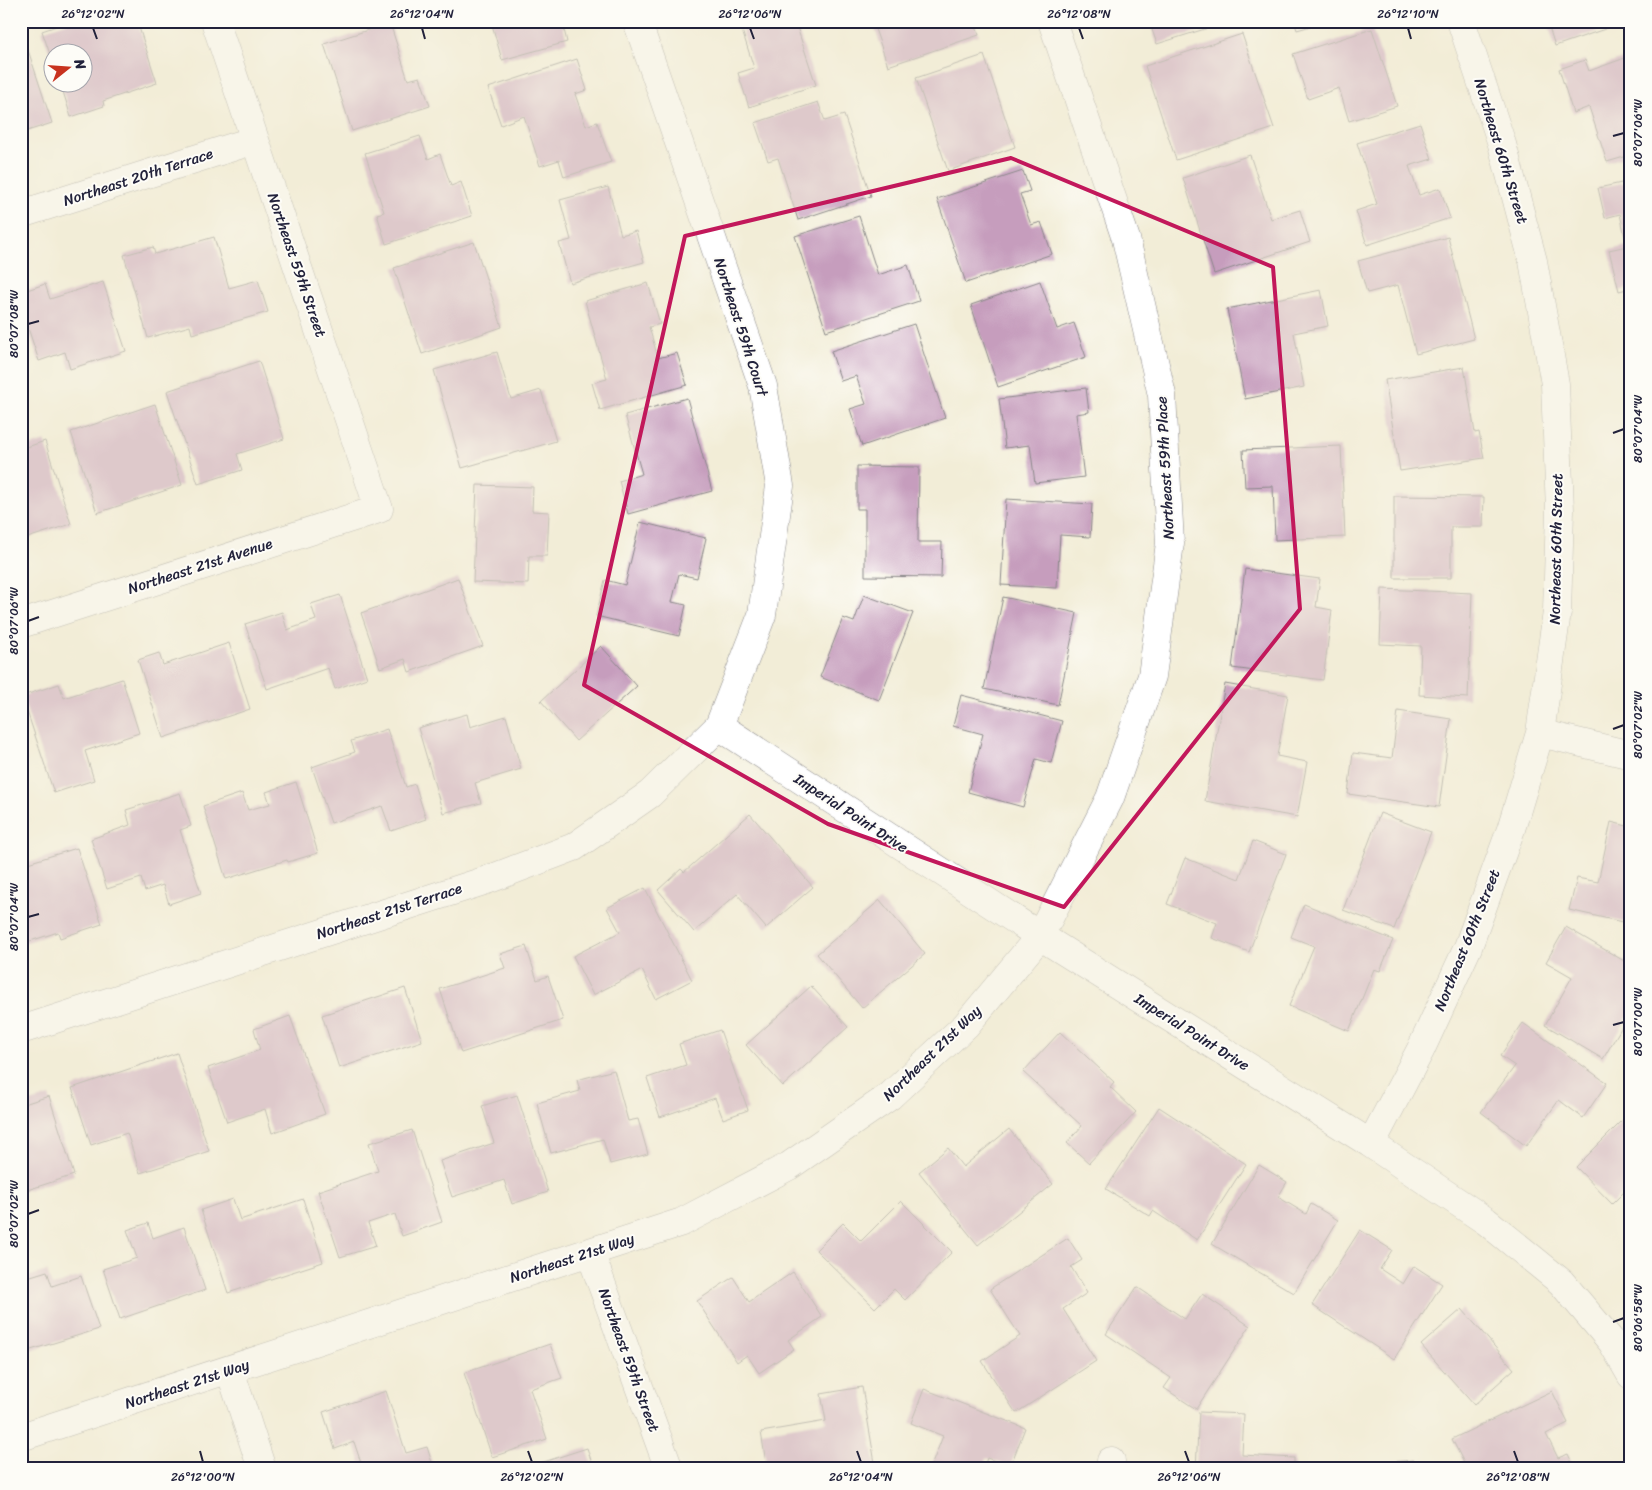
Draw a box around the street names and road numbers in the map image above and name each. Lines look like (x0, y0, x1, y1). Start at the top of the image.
street label: Northeast 60th Street (1466, 75, 1536, 227)
street label: Northeast 20th Terrace (60, 140, 216, 214)
street label: Northeast 59th Street (260, 189, 334, 341)
street label: Northeast 59th Court (706, 254, 776, 401)
street label: Northeast 59th Place (1148, 395, 1182, 540)
street label: Northeast 60th Street (1542, 473, 1570, 625)
street label: Northeast 21st Avenue (124, 530, 276, 602)
street label: Imperial Point Drive (788, 766, 914, 860)
street label: Northeast 60th Street (1427, 865, 1508, 1015)
street label: Northeast 21st Terrace (313, 875, 465, 947)
street label: Imperial Point Drive (1128, 985, 1255, 1078)
street label: Northeast 21st Way (876, 998, 988, 1107)
street label: Northeast 21st Way (506, 1226, 638, 1290)
street label: Northeast 59th Street (591, 1284, 667, 1436)
street label: Northeast 21st Way (121, 1352, 253, 1416)

